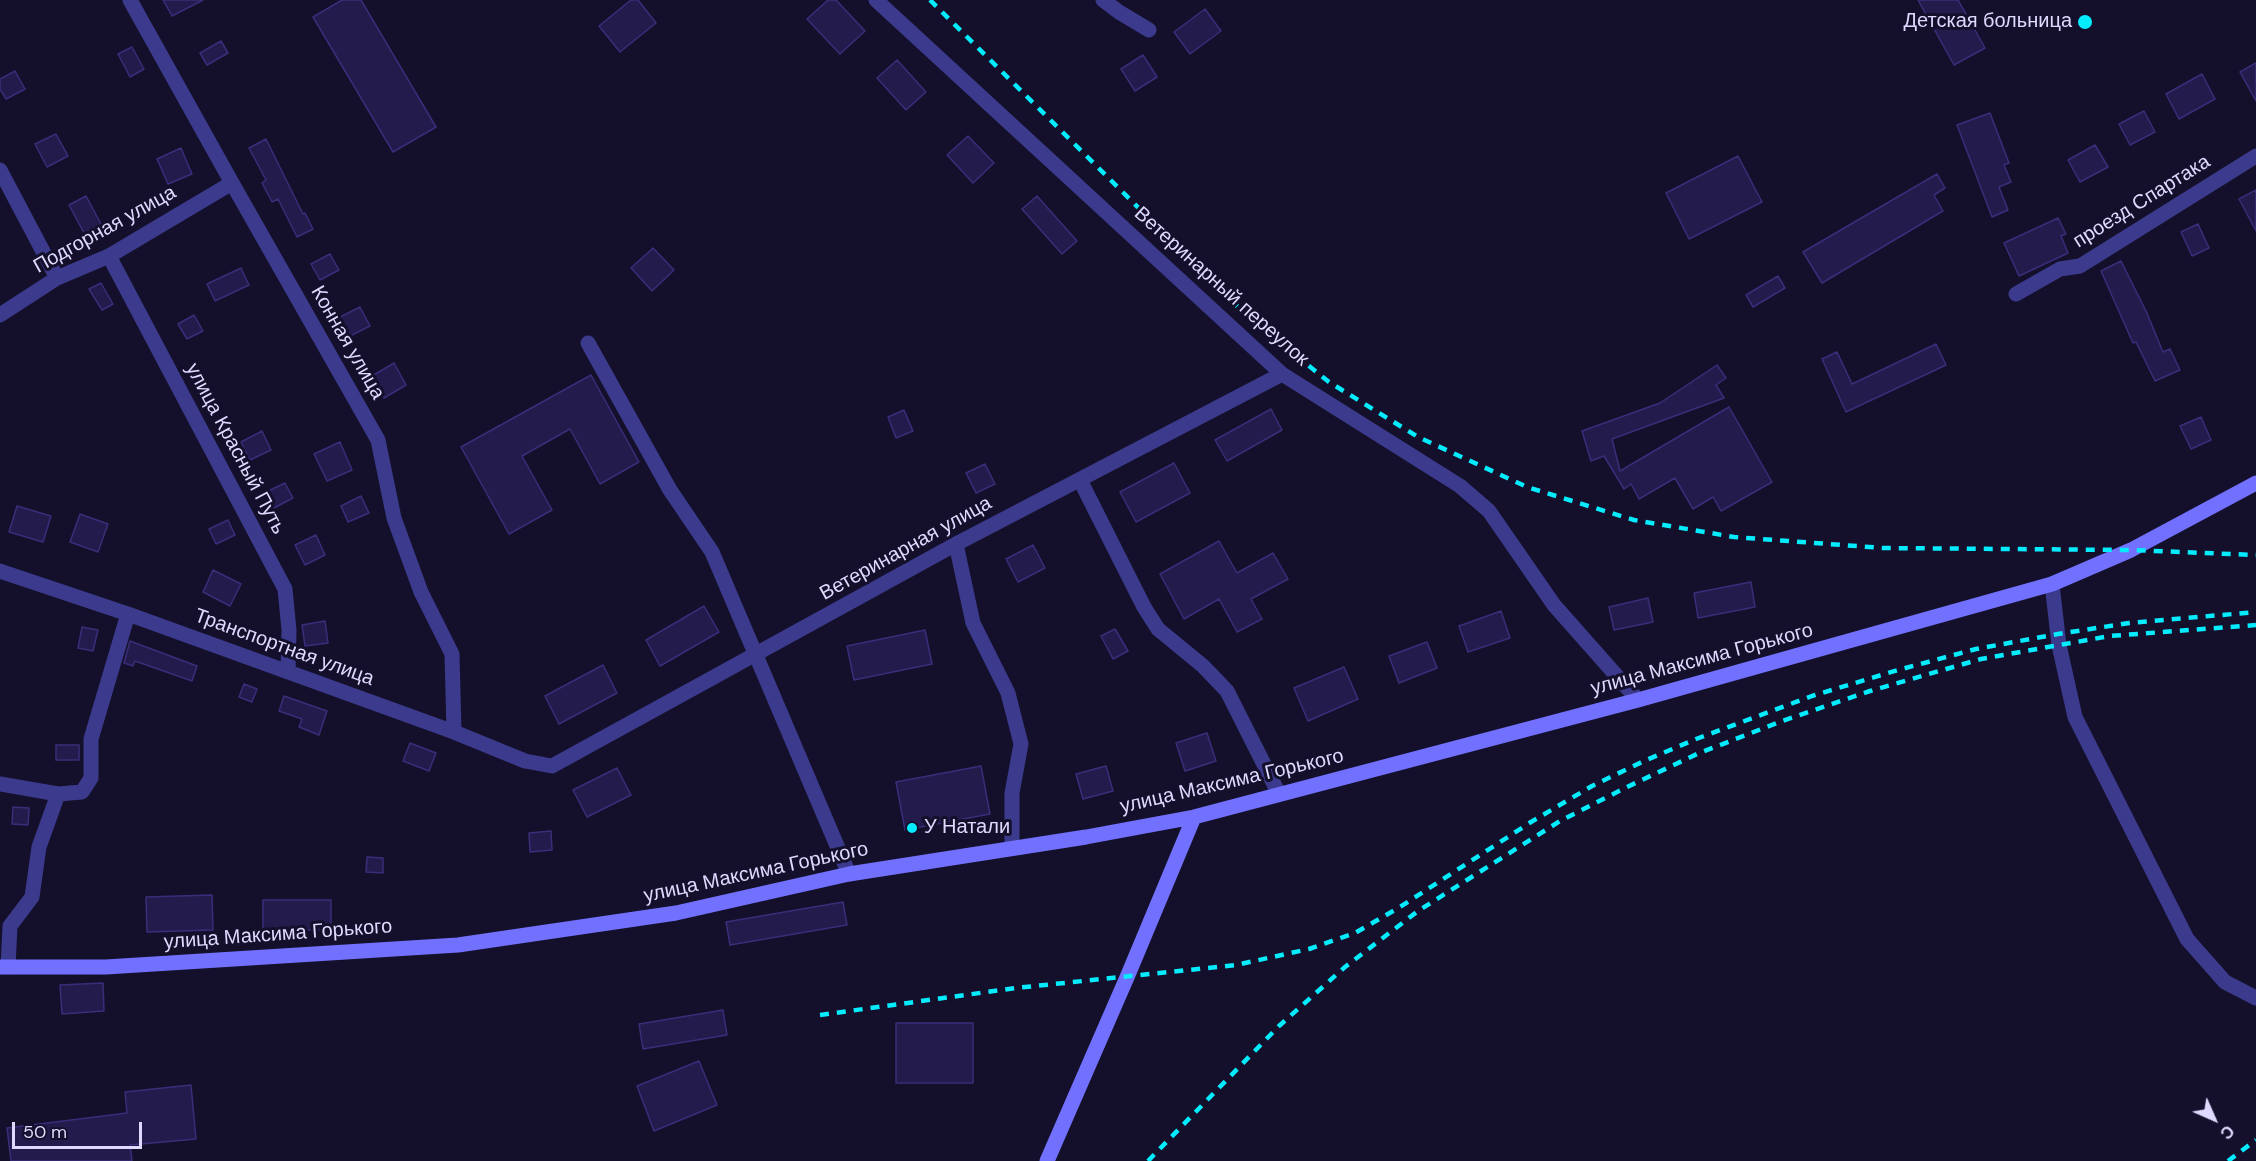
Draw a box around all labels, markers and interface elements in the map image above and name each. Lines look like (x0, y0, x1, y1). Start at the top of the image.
place label: Детская больница (1904, 10, 2072, 34)
marker: Детская больница (2076, 13, 2094, 31)
street label: проезд Спартака (2069, 150, 2215, 254)
street label: Подгорная улица (30, 181, 180, 279)
street label: Ветеринарный переулок (1129, 202, 1313, 372)
street label: Конная улица (305, 282, 389, 404)
street label: улица Красный Путь (180, 359, 290, 539)
street label: Ветеринарная улица (816, 492, 996, 606)
street label: Транспортная улица (191, 604, 377, 692)
street label: улица Максима Горького (1588, 619, 1816, 701)
street label: улица Максима Горького (1118, 745, 1346, 819)
place label: У Натали (924, 816, 1010, 840)
marker: У Натали (905, 821, 919, 835)
street label: улица Максима Горького (642, 837, 870, 909)
street label: улица Максима Горького (163, 915, 393, 955)
north arrow (2184, 1089, 2244, 1149)
scale bar (15, 1110, 146, 1148)
text: 50 m (23, 1120, 67, 1144)
text: С (2216, 1121, 2239, 1144)

